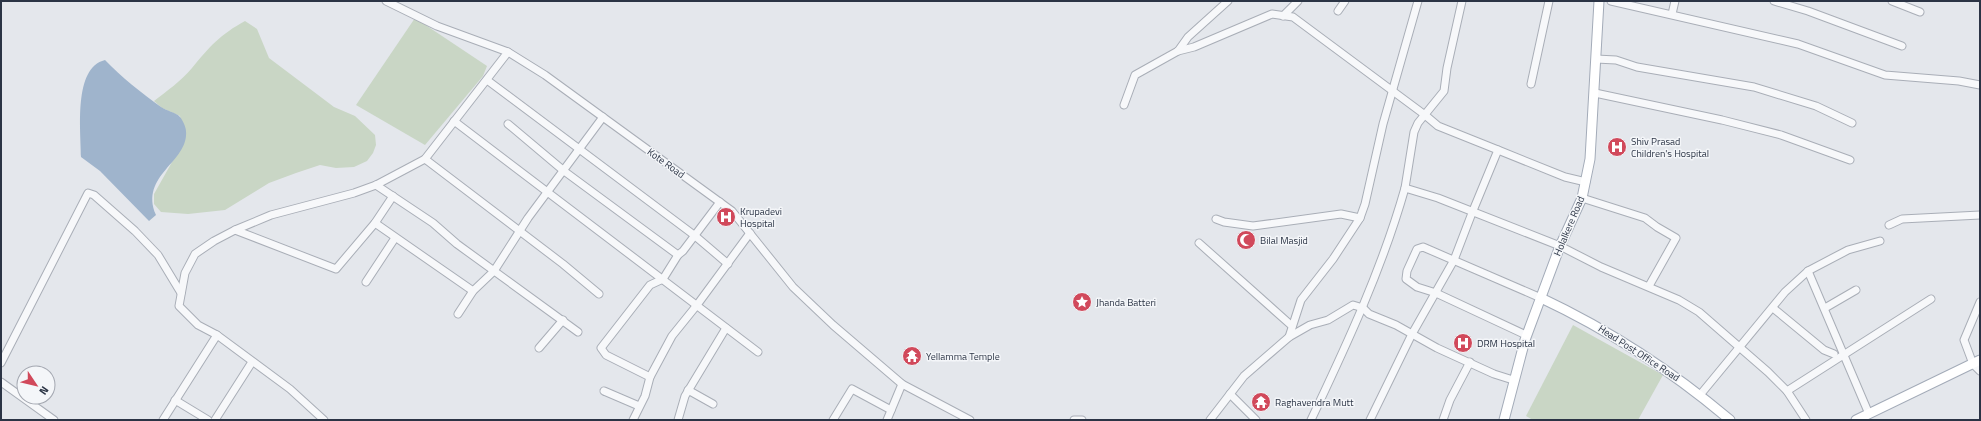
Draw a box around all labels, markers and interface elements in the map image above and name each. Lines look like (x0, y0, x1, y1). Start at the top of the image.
place label: Shiv Prasad Children's Hospital (1631, 134, 1709, 161)
hospital icon: Shiv Prasad Children's Hospital (1606, 136, 1628, 158)
street label: Kote Road (644, 144, 688, 182)
street label: Holalkere Road (1550, 194, 1588, 258)
place label: Krupadevi Hospital (740, 204, 782, 231)
hospital icon: Krupadevi Hospital (715, 206, 737, 228)
mosque icon: Bilal Masjid (1235, 229, 1257, 251)
place label: Bilal Masjid (1260, 233, 1308, 248)
place icon: Jhanda Batteri (1071, 291, 1093, 313)
place label: Jhanda Batteri (1096, 295, 1156, 310)
street label: Head Post Office Road (1595, 321, 1683, 385)
hospital icon: DRM Hospital (1452, 332, 1474, 354)
place label: DRM Hospital (1477, 336, 1535, 351)
temple icon: Yellamma Temple (901, 345, 923, 367)
place label: Yellamma Temple (926, 349, 1000, 364)
north arrow (16, 365, 56, 405)
text: N (35, 383, 53, 398)
temple icon: Raghavendra Mutt (1250, 391, 1272, 413)
place label: Raghavendra Mutt (1275, 395, 1354, 410)

